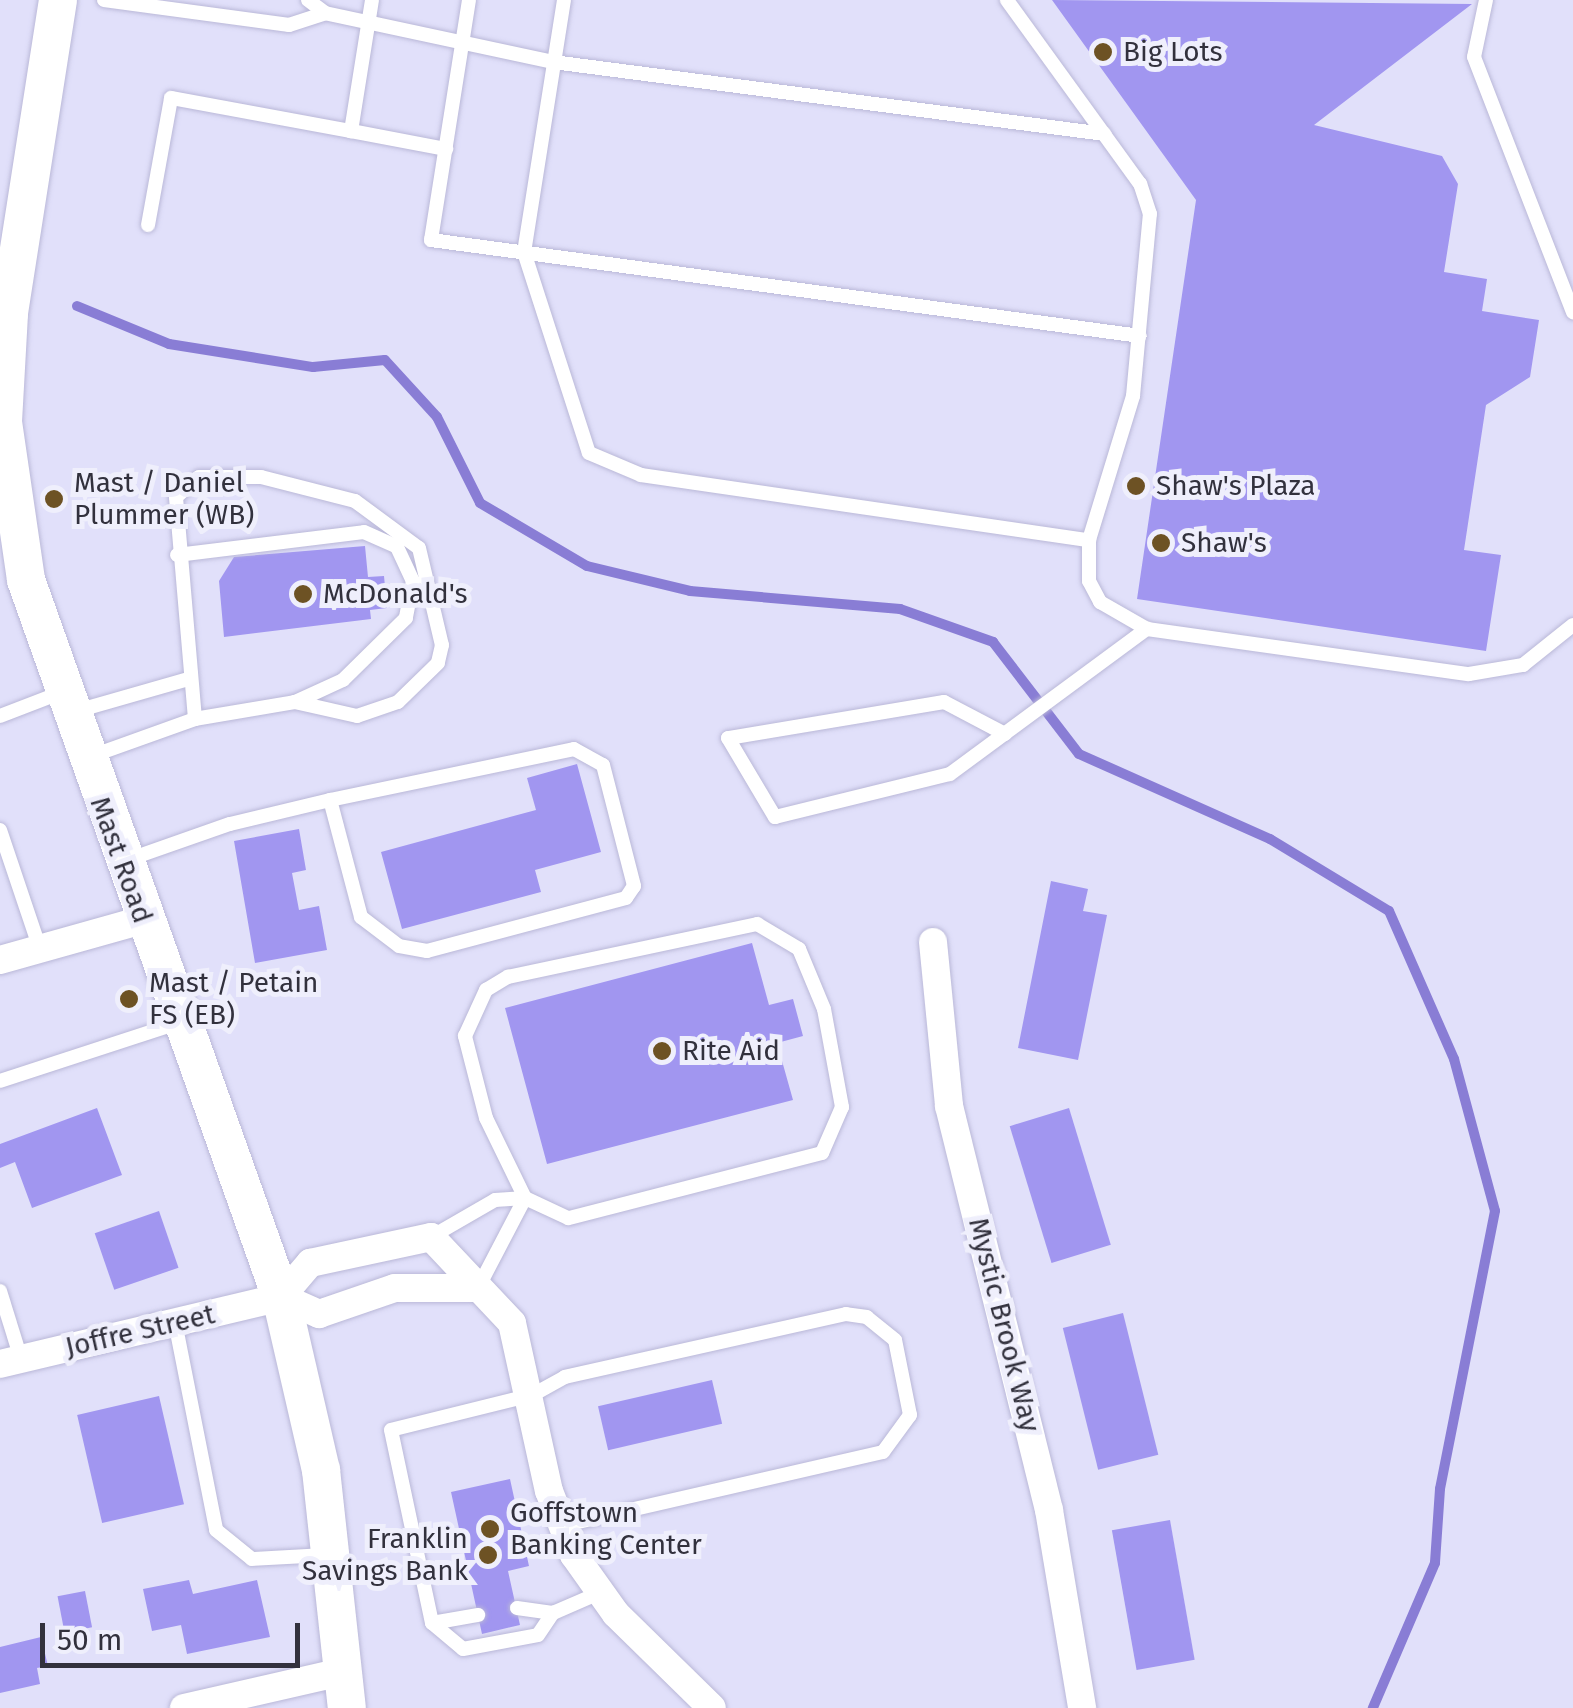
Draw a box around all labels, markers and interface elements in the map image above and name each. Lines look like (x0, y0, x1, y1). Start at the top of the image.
place label: Big Lots (1123, 35, 1223, 69)
marker: Big Lots (1092, 41, 1114, 63)
place label: Mast / Daniel Plummer (WB) (74, 466, 254, 532)
place label: Shaw's Plaza (1156, 469, 1316, 503)
marker: Shaw's Plaza (1125, 475, 1147, 497)
marker: Mast / Daniel Plummer (WB) (43, 488, 65, 510)
place label: Shaw's (1181, 526, 1267, 560)
marker: Shaw's (1150, 532, 1172, 554)
place label: McDonald's (323, 577, 468, 611)
marker: McDonald's (292, 583, 314, 605)
street label: Mast Road (83, 792, 159, 928)
place label: Mast / Petain FS (EB) (149, 966, 318, 1032)
marker: Mast / Petain FS (EB) (118, 988, 140, 1010)
place label: Rite Aid (682, 1034, 780, 1068)
marker: Rite Aid (651, 1040, 673, 1062)
street label: Mystic Brook Way (961, 1214, 1047, 1436)
street label: Joffre Street (62, 1298, 218, 1364)
place label: Goffstown Banking Center (510, 1496, 702, 1562)
marker: Goffstown Banking Center (479, 1518, 501, 1540)
place label: Franklin Savings Bank (302, 1522, 468, 1588)
marker: Franklin Savings Bank (477, 1544, 499, 1566)
scale bar (45, 1603, 305, 1665)
text: 50 m (57, 1622, 122, 1658)

